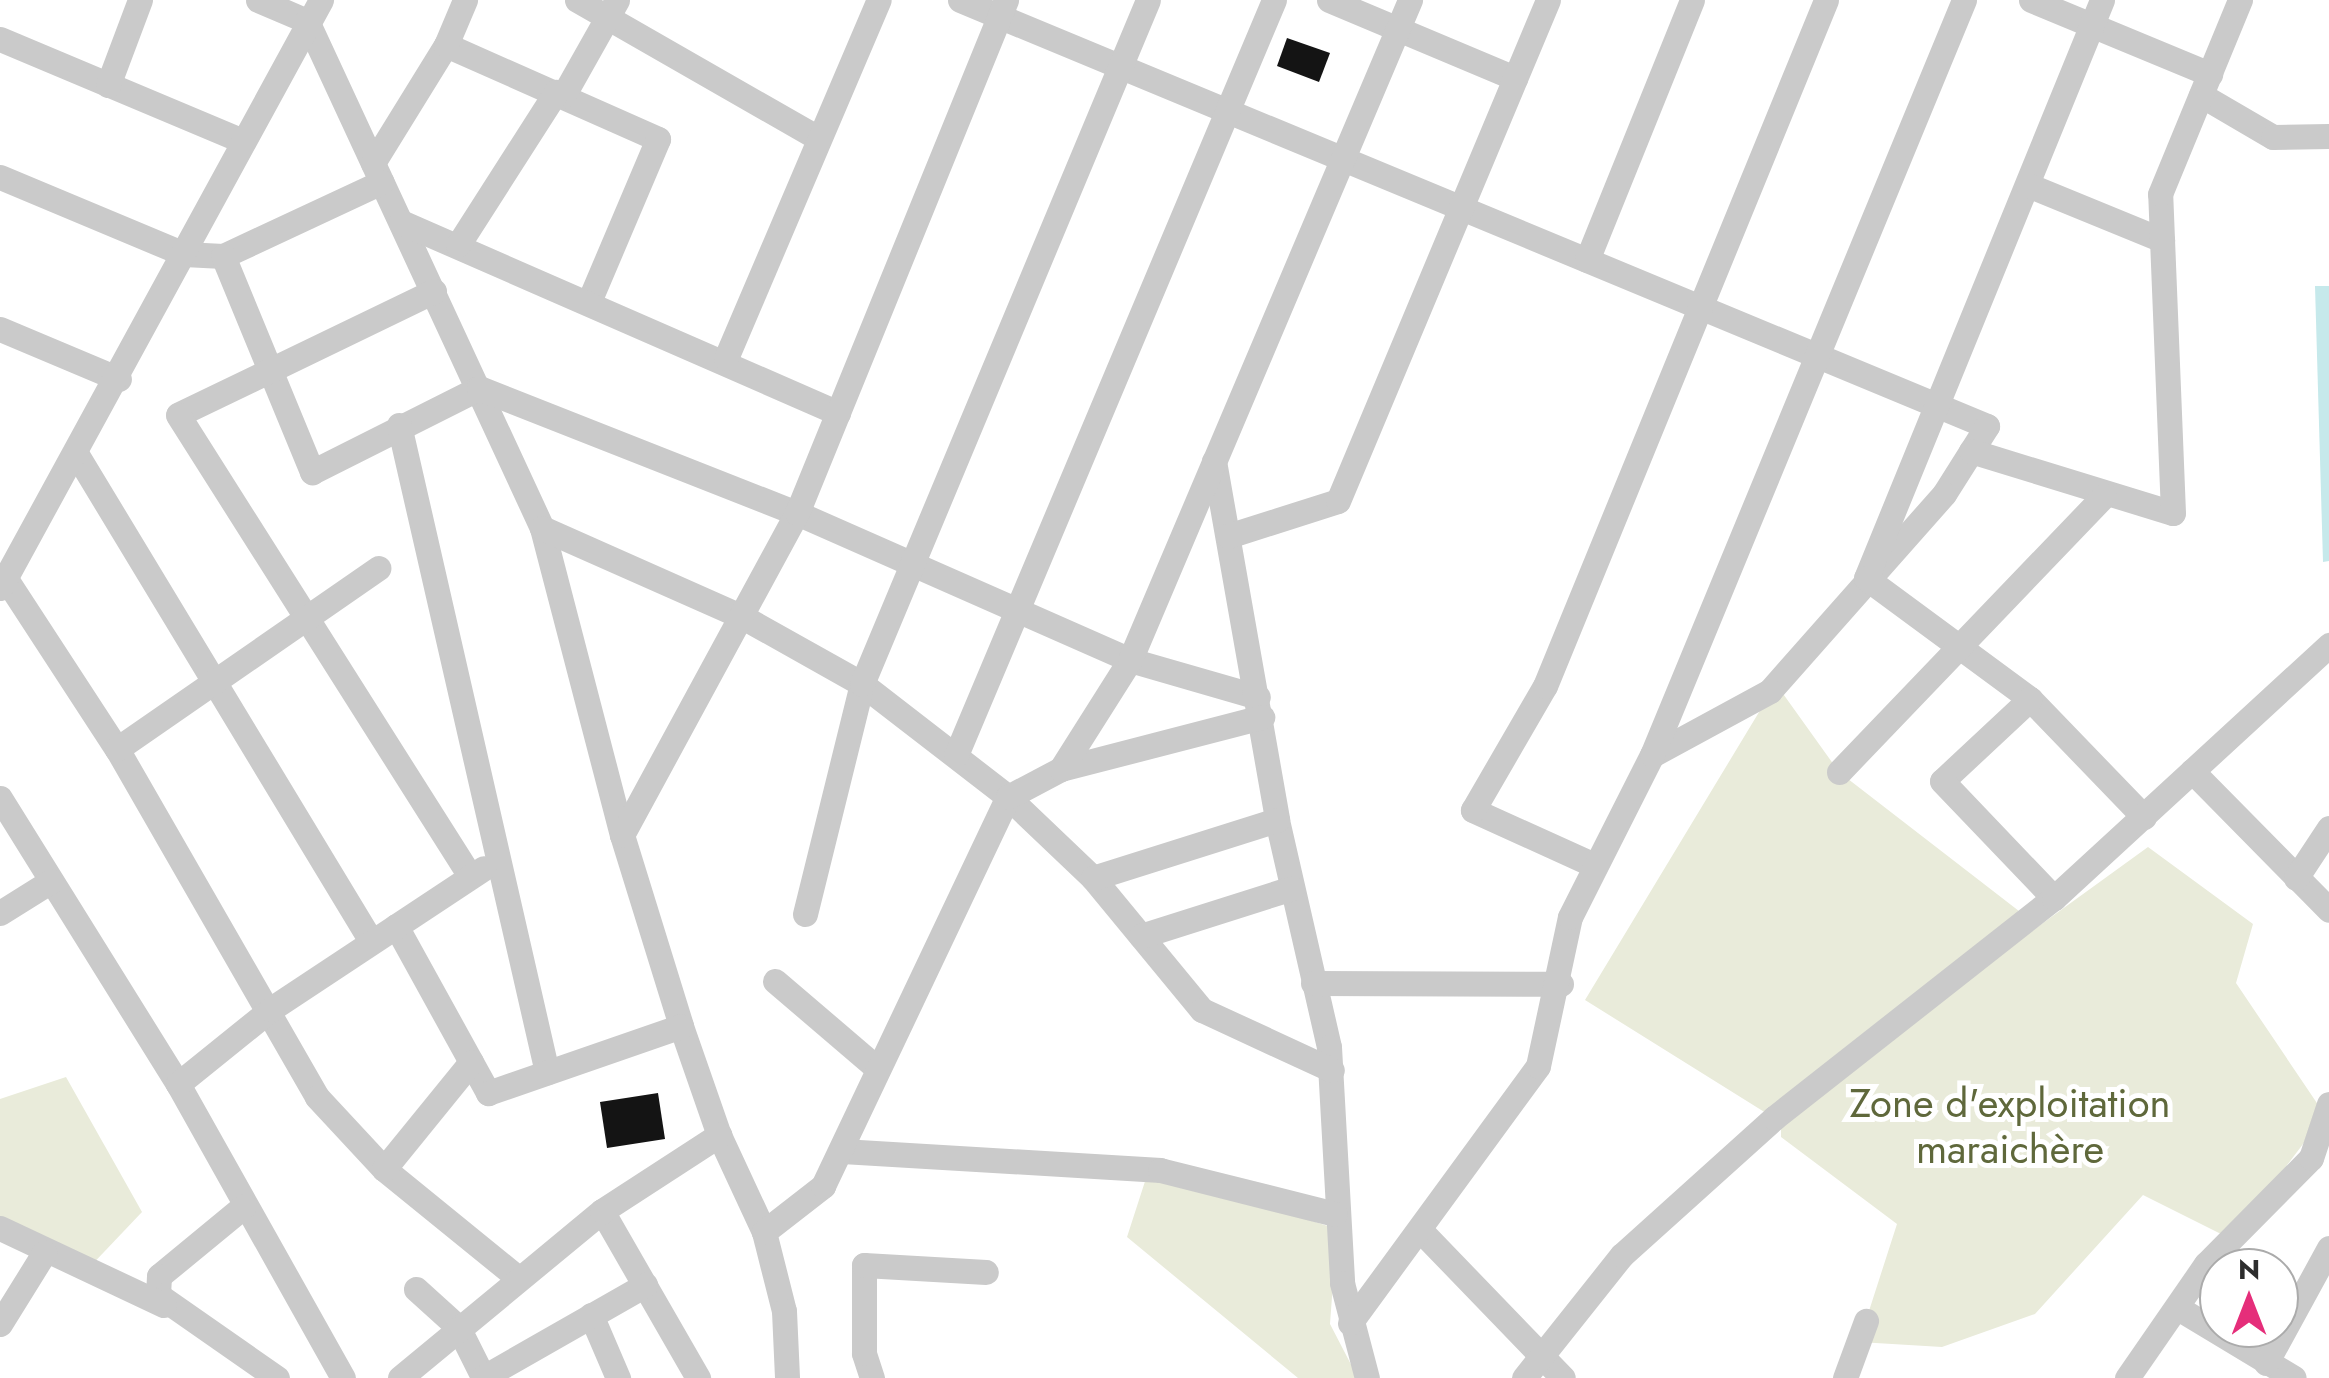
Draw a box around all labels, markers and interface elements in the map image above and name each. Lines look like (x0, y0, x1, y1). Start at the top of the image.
park label: Zone d'exploitation maraichère (1850, 1079, 2170, 1173)
north arrow (2199, 1248, 2299, 1348)
text: N (2238, 1249, 2260, 1290)

